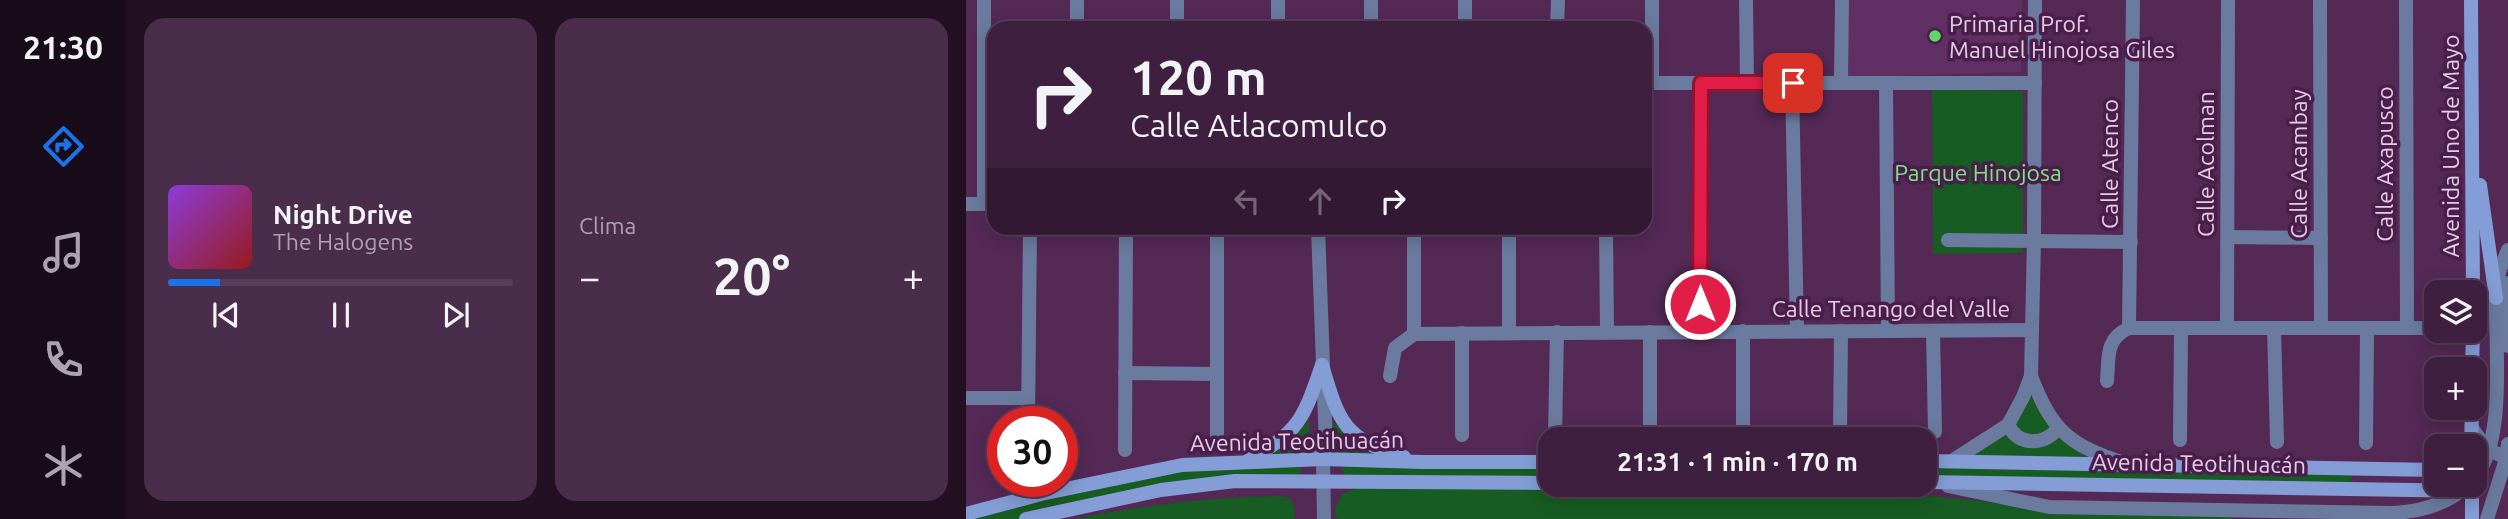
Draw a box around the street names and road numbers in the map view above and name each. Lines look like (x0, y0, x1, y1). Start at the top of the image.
street label: Avenida Uno de Mayo (2438, 34, 2463, 258)
street label: Calle Axapusco (2372, 86, 2397, 242)
street label: Calle Acambay (2286, 89, 2311, 239)
street label: Calle Acolman (2193, 91, 2218, 237)
street label: Calle Atenco (2097, 99, 2122, 229)
street label: Calle Tenango del Valle (1772, 296, 2010, 321)
street label: Avenida Teotihuacán (1190, 427, 1404, 455)
street label: Avenida Teotihuacán (2092, 449, 2306, 477)

